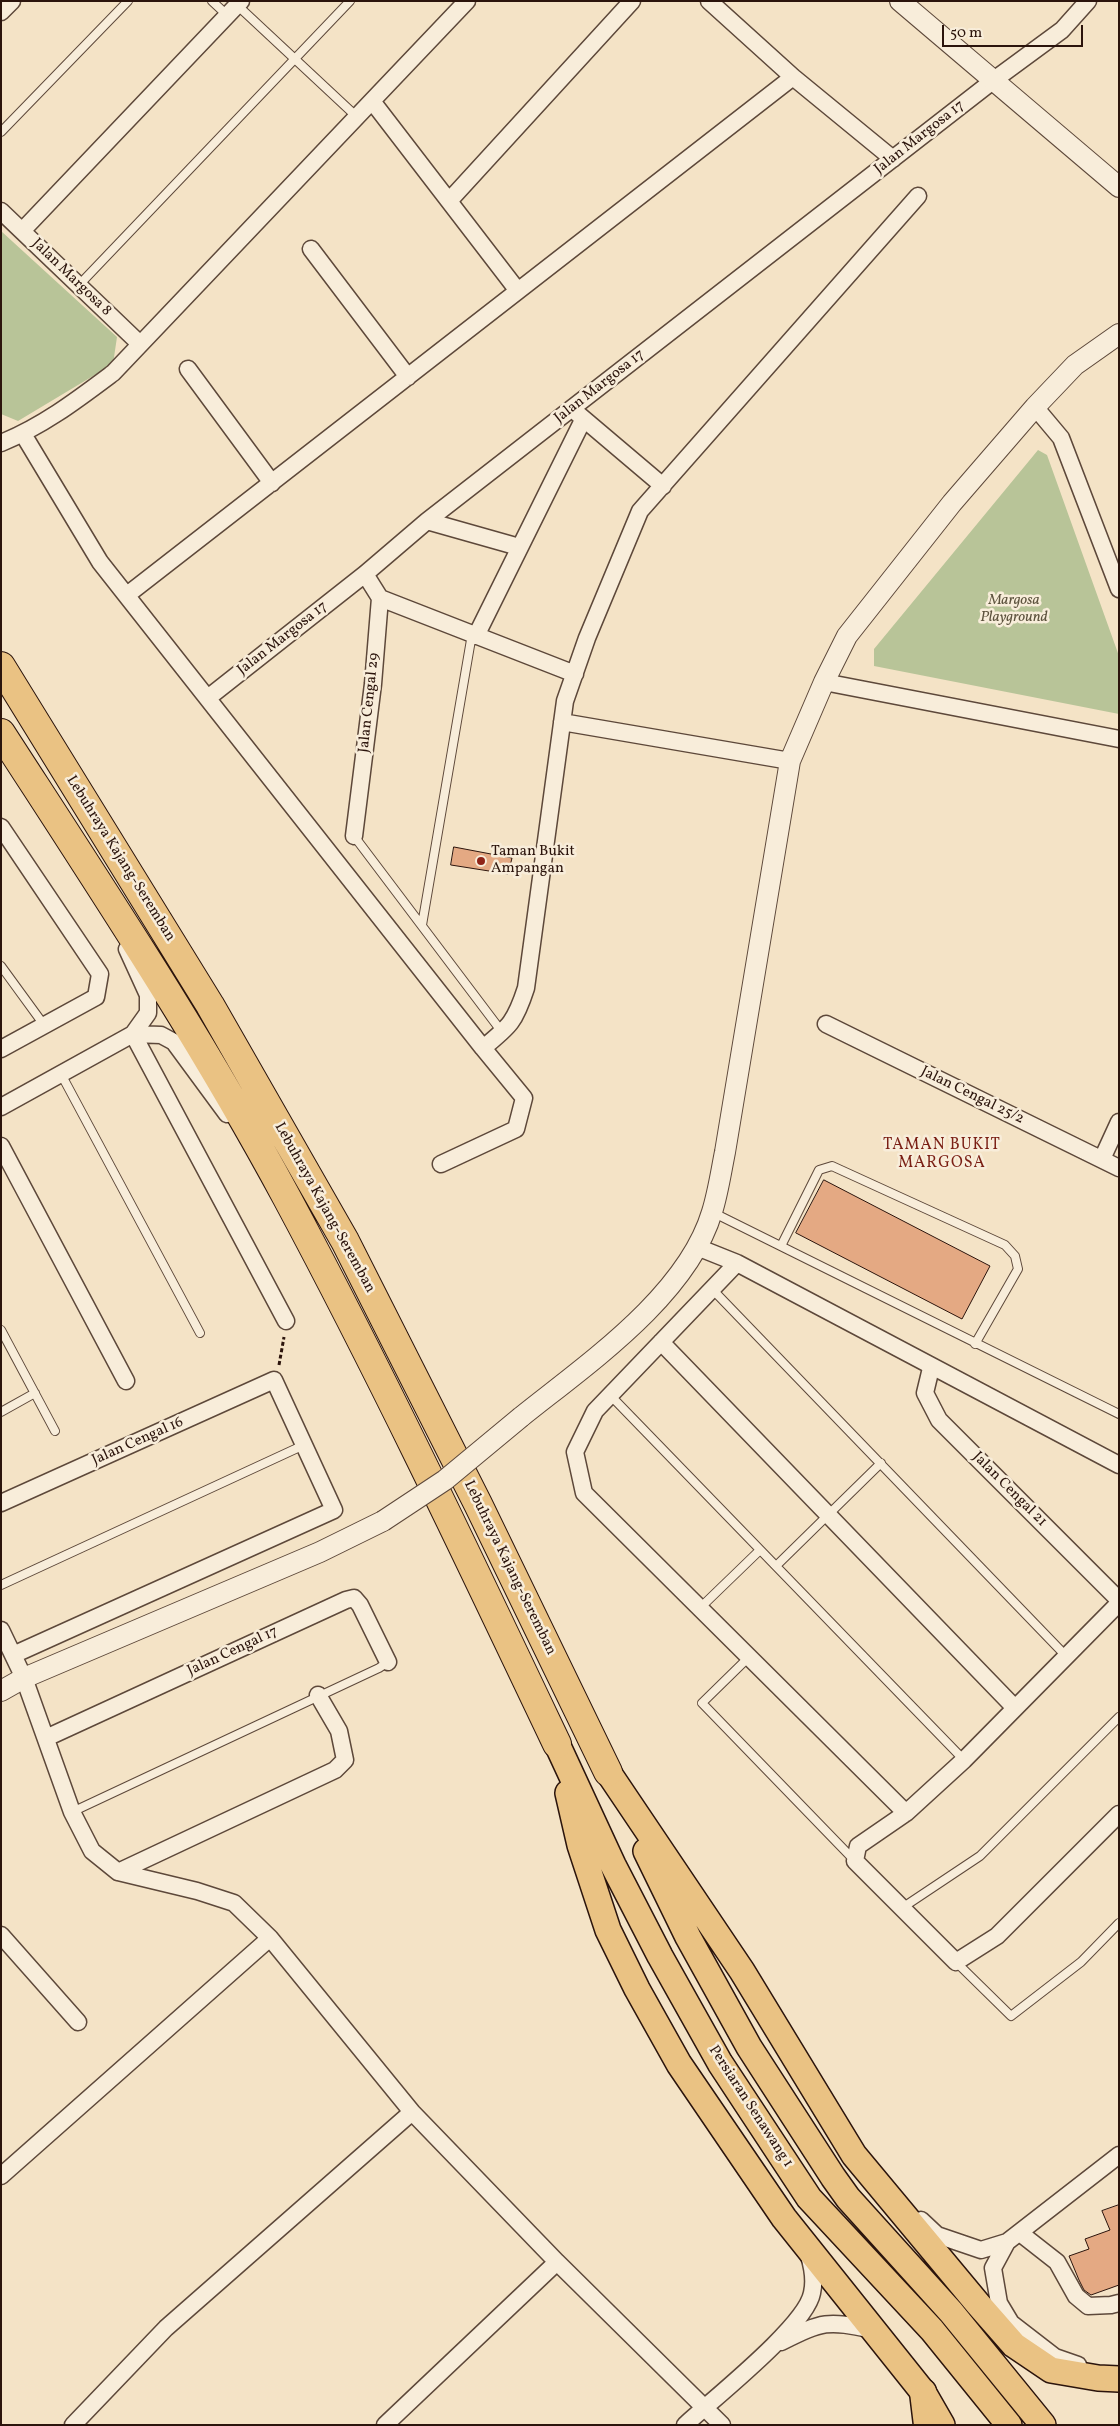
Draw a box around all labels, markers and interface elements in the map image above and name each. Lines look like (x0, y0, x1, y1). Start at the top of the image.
scale bar (945, 15, 1086, 47)
text: 50 m (950, 23, 982, 44)
street label: Jalan Margosa 17 (871, 97, 969, 179)
street label: Jalan Margosa 8 (27, 235, 115, 321)
street label: Jalan Margosa 17 (551, 346, 649, 428)
park label: Margosa Playground (980, 592, 1048, 627)
street label: Jalan Margosa 17 (234, 598, 332, 680)
street label: Jalan Cengal 29 (356, 652, 384, 754)
street label: Lebuhraya Kajang-Seremban (62, 773, 178, 945)
place label: Taman Bukit Ampangan (491, 843, 575, 878)
marker: Taman Bukit Ampangan (475, 855, 487, 867)
street label: Jalan Cengal 25/2 (917, 1063, 1027, 1129)
street label: Lebuhraya Kajang-Seremban (270, 1120, 378, 1296)
district label: TAMAN BUKIT MARGOSA (882, 1136, 1002, 1174)
street label: Jalan Cengal 16 (89, 1414, 187, 1470)
street label: Jalan Cengal 21 (968, 1449, 1050, 1531)
street label: Lebuhraya Kajang-Seremban (459, 1478, 559, 1658)
street label: Jalan Cengal 17 (185, 1623, 281, 1681)
street label: Persiaran Senawang 1 (704, 2043, 796, 2171)

